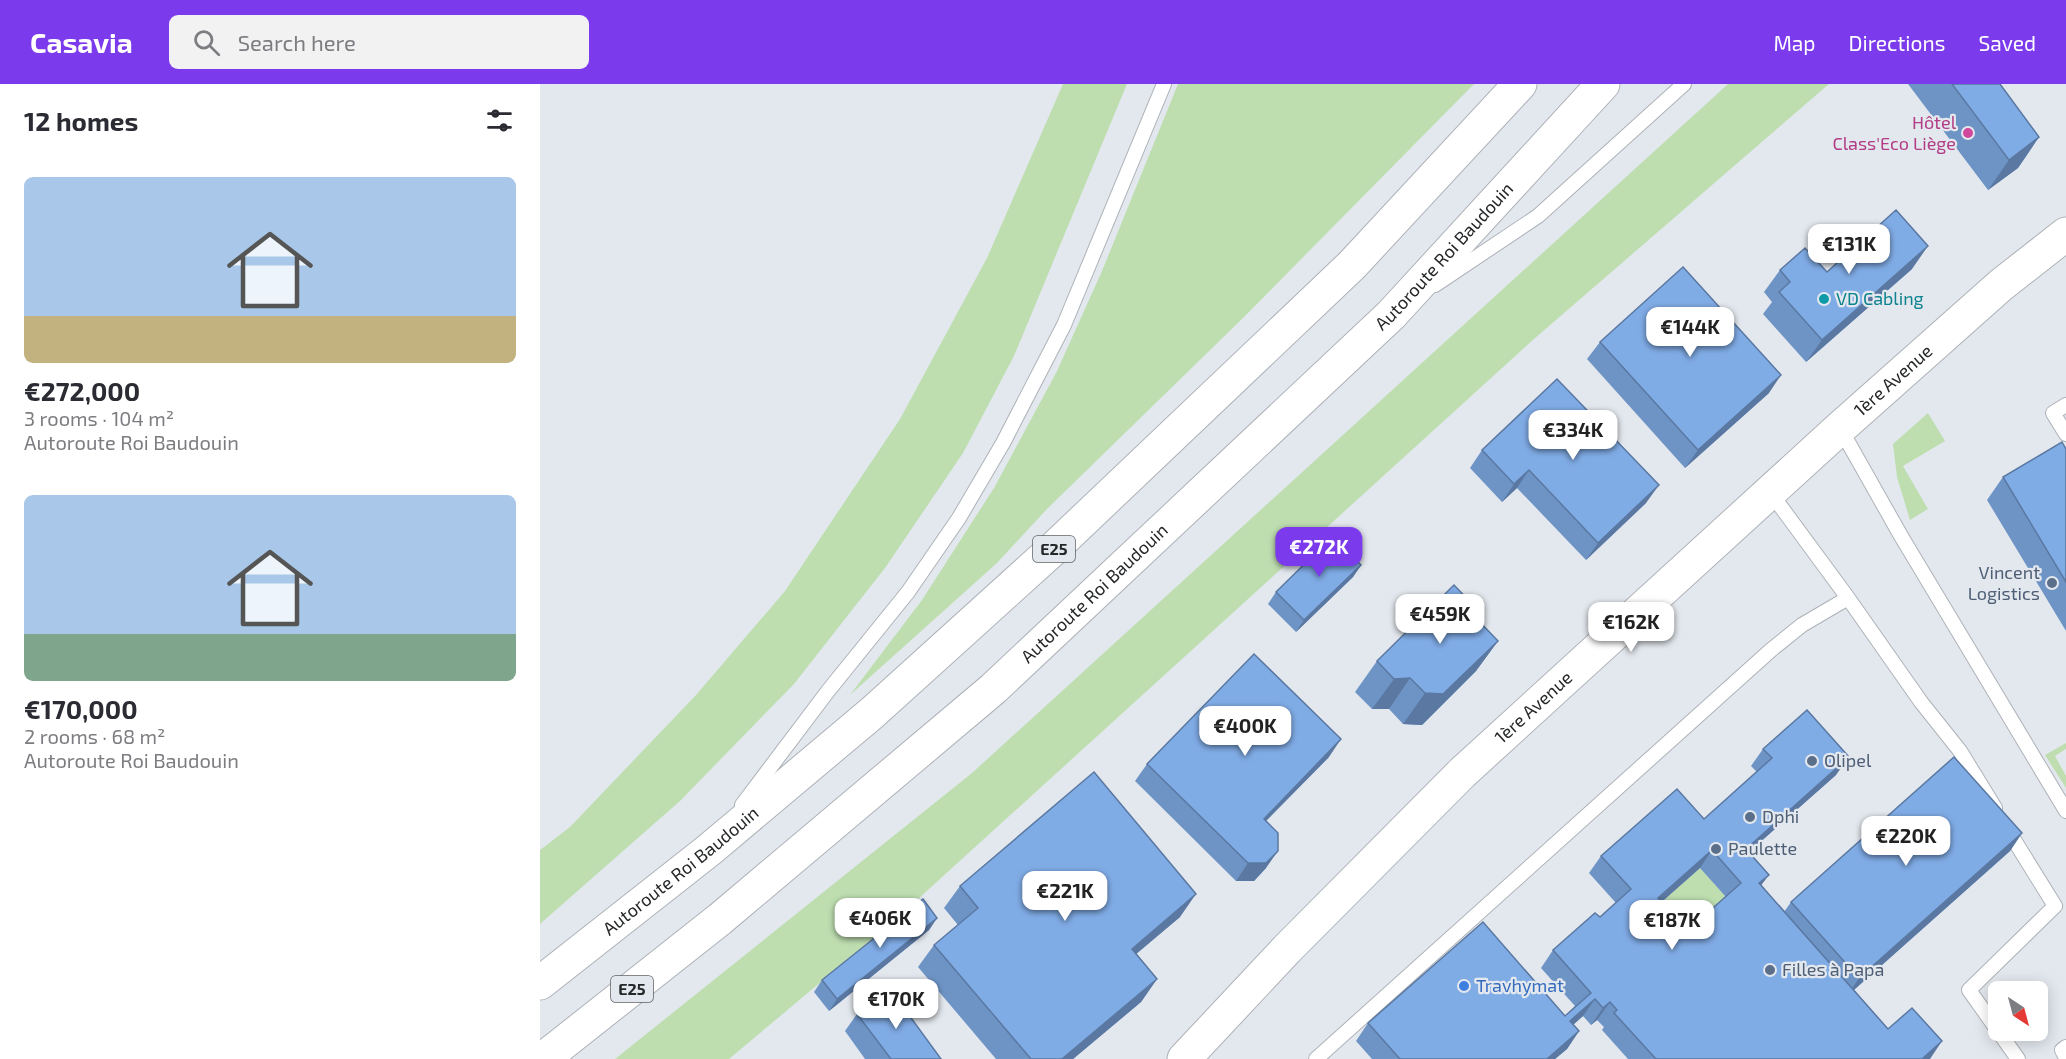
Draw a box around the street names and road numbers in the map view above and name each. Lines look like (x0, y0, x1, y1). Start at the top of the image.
street label: Autoroute Roi Baudouin (1370, 177, 1517, 334)
street label: 1ère Avenue (1849, 339, 1936, 420)
street label: Autoroute Roi Baudouin (1016, 519, 1172, 667)
road number: E25 (1033, 536, 1075, 562)
street label: 1ère Avenue (1490, 666, 1576, 748)
street label: Autoroute Roi Baudouin (598, 801, 763, 939)
road number: E25 (611, 976, 653, 1002)

